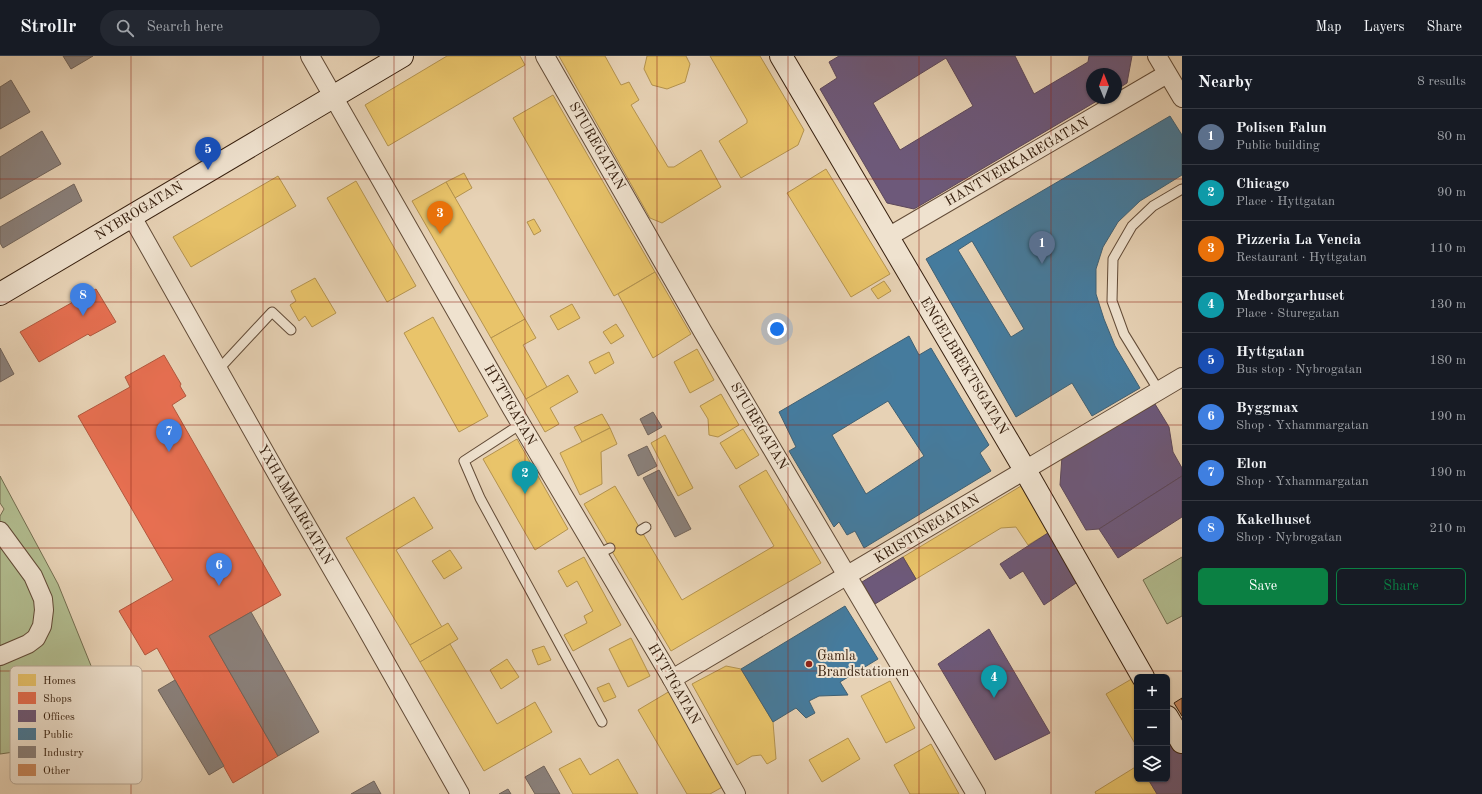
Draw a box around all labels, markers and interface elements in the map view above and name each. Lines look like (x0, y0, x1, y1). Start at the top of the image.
search box (100, 10, 380, 46)
icon: search (114, 17, 136, 39)
text: Strollr (20, 18, 76, 37)
text: Search here (146, 20, 223, 35)
text: Map (1316, 20, 1342, 34)
text: Layers (1364, 20, 1405, 34)
text: Share (1427, 20, 1462, 34)
north arrow (1086, 68, 1122, 104)
text: Nearby (1198, 74, 1253, 91)
text: 8 results (1417, 75, 1466, 88)
street label: STUREGATAN (566, 100, 628, 192)
street label: HANTVERKAREGATAN (943, 115, 1091, 209)
text: Polisen Falun (1236, 121, 1327, 136)
text: 1 (1207, 130, 1215, 143)
text: 80 m (1437, 130, 1466, 143)
pin: 5 (195, 137, 221, 170)
text: Public building (1236, 139, 1320, 152)
text: Chicago (1236, 177, 1289, 192)
street label: NYBROGATAN (93, 179, 186, 243)
text: 2 (1207, 186, 1215, 199)
text: 90 m (1437, 186, 1466, 199)
text: Place · Hyttgatan (1236, 195, 1335, 208)
pin: 3 (427, 201, 453, 234)
pin: 1 (1029, 231, 1055, 264)
text: Pizzeria La Vencia (1236, 233, 1361, 248)
text: 3 (1207, 242, 1215, 255)
text: 110 m (1429, 242, 1466, 255)
text: Restaurant · Hyttgatan (1236, 251, 1367, 264)
pin: 8 (70, 283, 96, 316)
text: Medborgarhuset (1236, 289, 1345, 304)
street label: ENGELBREKTSGATAN (917, 295, 1011, 437)
text: 4 (1207, 298, 1215, 311)
text: 130 m (1429, 298, 1466, 311)
text: Place · Sturegatan (1236, 307, 1340, 320)
your location (767, 319, 787, 339)
text: Hyttgatan (1236, 345, 1305, 360)
text: 5 (1207, 354, 1215, 367)
text: 180 m (1429, 354, 1466, 367)
street label: HYTTGATAN (481, 362, 539, 448)
text: Bus stop · Nybrogatan (1236, 363, 1362, 376)
street label: STUREGATAN (728, 380, 791, 472)
text: Byggmax (1236, 401, 1299, 416)
text: 6 (1207, 410, 1215, 423)
text: 190 m (1429, 410, 1466, 423)
pin: 7 (156, 419, 182, 452)
text: Shop · Yxhammargatan (1236, 419, 1369, 432)
street label: YXHAMMARGATAN (255, 443, 335, 568)
text: Elon (1236, 457, 1267, 472)
pin: 2 (512, 461, 538, 494)
text: 7 (1207, 466, 1215, 479)
text: 190 m (1429, 466, 1466, 479)
text: Shop · Yxhammargatan (1236, 475, 1369, 488)
street label: KRISTINEGATAN (872, 492, 982, 566)
text: Kakelhuset (1236, 513, 1311, 528)
text: 8 (1207, 522, 1215, 535)
text: 210 m (1429, 522, 1466, 535)
text: Shop · Nybrogatan (1236, 531, 1342, 544)
pin: 6 (206, 553, 232, 586)
button: Save (1198, 568, 1328, 605)
button: Share (1336, 568, 1466, 605)
street label: HYTTGATAN (645, 641, 703, 727)
place label: Gamla Brandstationen (817, 649, 910, 679)
marker: Gamla Brandstationen (804, 659, 814, 669)
pin: 4 (981, 665, 1007, 698)
legend (10, 666, 142, 784)
map controls (1134, 674, 1170, 782)
button: + (1134, 674, 1170, 710)
text: Homes (43, 676, 76, 687)
text: Shops (43, 694, 72, 705)
button: − (1134, 710, 1170, 746)
text: Offices (43, 712, 75, 723)
text: Public (43, 730, 73, 741)
button: layers (1134, 746, 1170, 782)
text: Industry (43, 748, 84, 759)
text: Other (43, 766, 71, 777)

